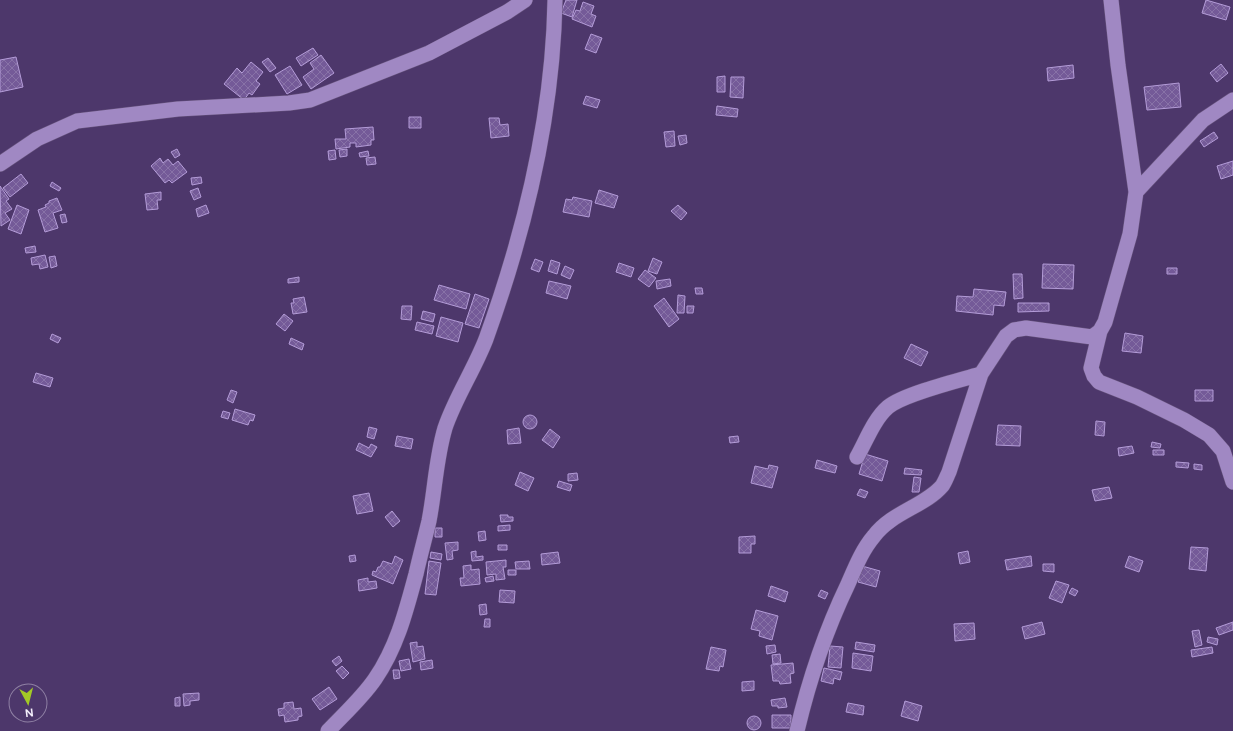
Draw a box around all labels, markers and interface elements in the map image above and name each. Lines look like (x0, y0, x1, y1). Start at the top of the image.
north arrow (8, 683, 48, 723)
text: N (24, 705, 34, 719)

